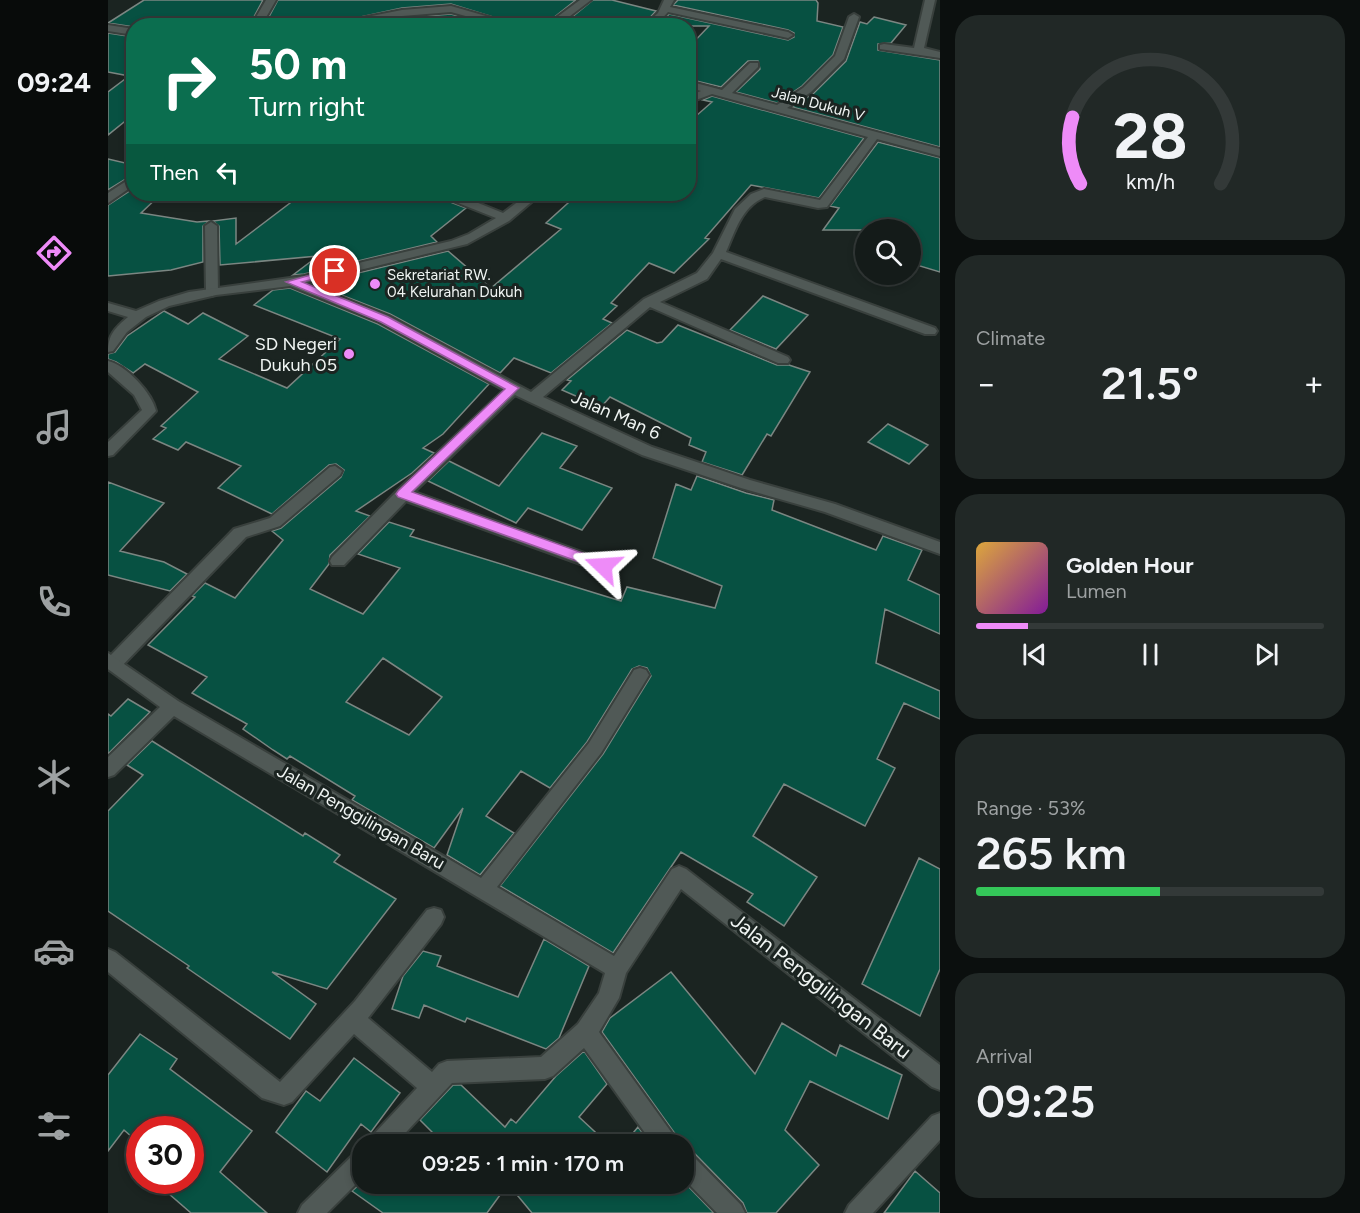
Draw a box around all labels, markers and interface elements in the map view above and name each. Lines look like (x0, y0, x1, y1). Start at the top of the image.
text: 50 m (249, 39, 347, 90)
icon: right (150, 42, 228, 120)
text: 09:24 (17, 66, 91, 99)
street label: Jalan Dukuh V (770, 83, 867, 125)
text: Turn right (249, 90, 365, 123)
text: 28 (1113, 99, 1187, 174)
icon: left (211, 156, 244, 189)
text: Then (150, 159, 199, 186)
text: km/h (1126, 170, 1174, 195)
map controls (855, 219, 921, 285)
button: search (855, 219, 921, 285)
icon: directions (33, 232, 75, 274)
pin (309, 245, 360, 296)
icon: arrive (318, 254, 351, 287)
place label: Sekretariat RW. 04 Kelurahan Dukuh (387, 266, 522, 301)
marker: Sekretariat RW. 04 Kelurahan Dukuh (368, 277, 382, 291)
text: Climate (976, 326, 1045, 350)
place label: SD Negeri Dukuh 05 (255, 333, 337, 376)
marker: SD Negeri Dukuh 05 (342, 347, 356, 361)
text: 21.5° (1101, 356, 1199, 410)
text: − (976, 364, 997, 403)
text: + (1303, 364, 1324, 403)
street label: Jalan Man 6 (568, 386, 664, 444)
icon: music (33, 406, 75, 448)
position arrow (571, 534, 635, 598)
text: Golden Hour (1066, 552, 1194, 579)
text: Lumen (1066, 579, 1127, 603)
icon: phone (33, 581, 75, 623)
icon: previous (1018, 638, 1051, 671)
icon: pause (1134, 638, 1167, 671)
icon: next (1250, 638, 1283, 671)
icon: climate (33, 756, 75, 798)
street label: Jalan Penggilingan Baru (273, 760, 449, 874)
text: Range · 53% (976, 796, 1086, 820)
text: 265 km (976, 826, 1127, 880)
street label: Jalan Penggilingan Baru (726, 907, 916, 1064)
icon: car (33, 930, 75, 972)
text: Arrival (976, 1044, 1032, 1068)
text: 09:25 (976, 1074, 1095, 1128)
icon: filters (33, 1105, 75, 1147)
speed limit sign: 30 (126, 1116, 204, 1194)
text: 09:25 · 1 min · 170 m (422, 1150, 624, 1177)

